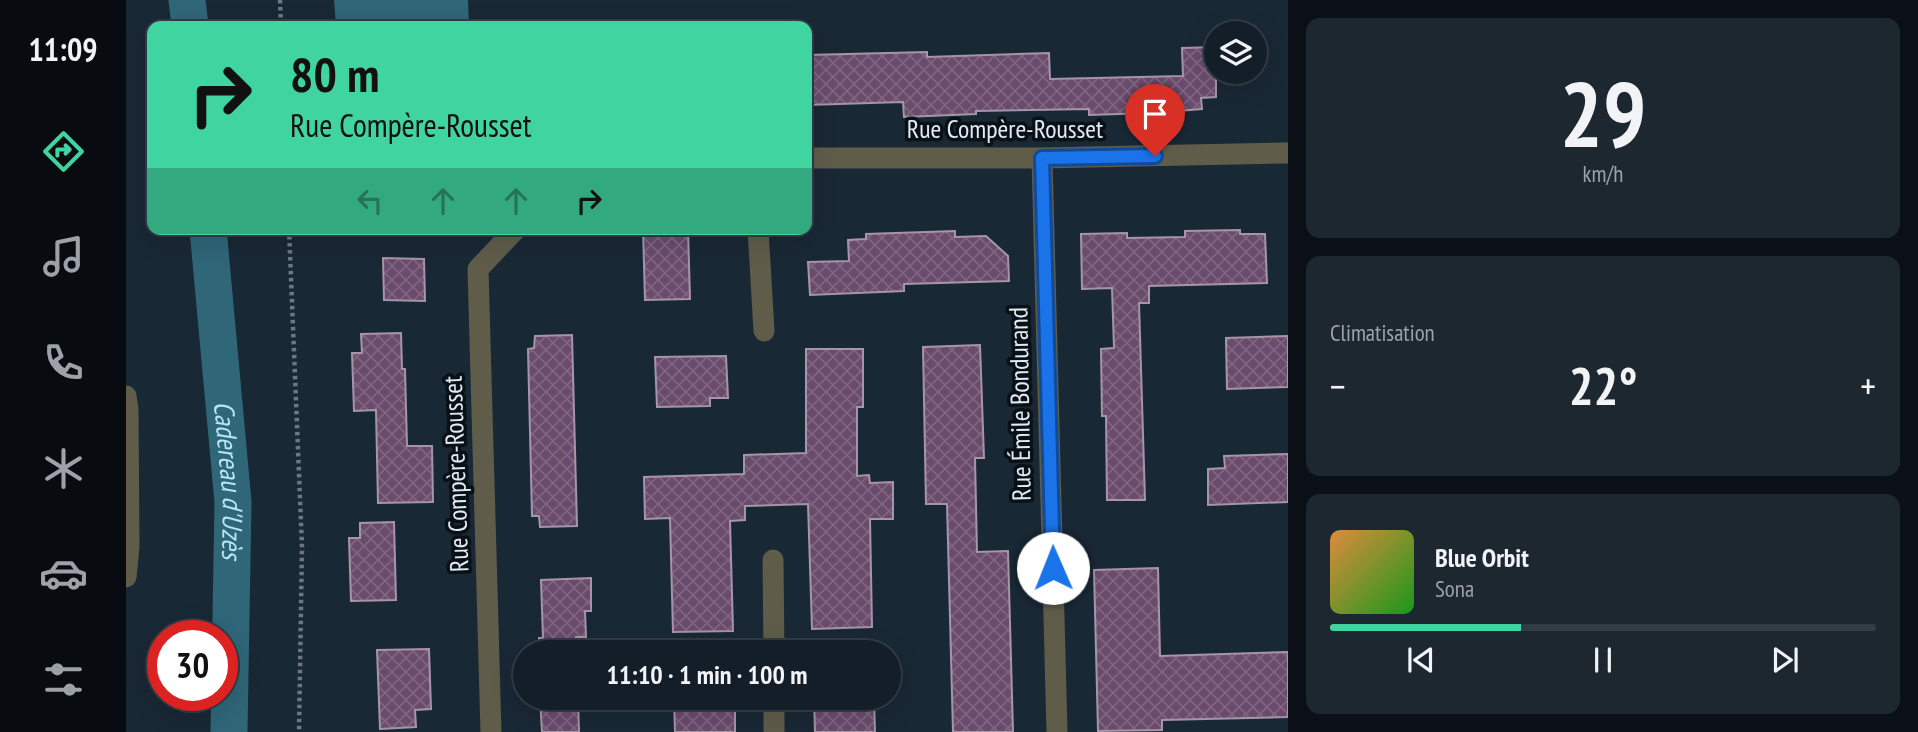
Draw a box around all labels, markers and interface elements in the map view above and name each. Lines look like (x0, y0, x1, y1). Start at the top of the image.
map controls (1204, 21, 1267, 84)
button: layers (1204, 21, 1267, 84)
text: 11:09 (28, 28, 98, 70)
text: 80 m (290, 42, 379, 106)
icon: right (175, 49, 266, 140)
text: 29 (1560, 54, 1647, 172)
pin (1125, 84, 1185, 156)
icon: arrive (1136, 95, 1174, 133)
text: Rue Compère-Rousset (290, 104, 532, 146)
street label: Rue Compère-Rousset (907, 112, 1103, 145)
icon: directions (39, 127, 88, 176)
text: km/h (1583, 159, 1623, 188)
icon: left (351, 182, 389, 220)
icon: ahead (424, 182, 462, 220)
icon: ahead (497, 182, 535, 220)
icon: right (570, 182, 608, 220)
icon: music (39, 232, 88, 281)
street label: Rue Émile Bondurand (1001, 307, 1038, 501)
text: Climatisation (1330, 318, 1435, 347)
icon: phone (39, 338, 88, 387)
text: 22° (1569, 352, 1637, 419)
text: − (1330, 361, 1346, 410)
text: + (1860, 361, 1876, 410)
street label: Rue Compère-Rousset (436, 375, 475, 573)
water label: Cadereau d'Uzès (206, 399, 252, 562)
icon: climate (39, 444, 88, 493)
position arrow (1016, 531, 1090, 605)
text: Blue Orbit (1435, 541, 1529, 574)
icon: car (39, 549, 88, 598)
text: Sona (1435, 574, 1474, 603)
speed limit sign: 30 (147, 620, 238, 711)
icon: previous (1402, 641, 1440, 679)
icon: pause (1584, 641, 1622, 679)
icon: next (1766, 641, 1804, 679)
icon: filters (39, 655, 88, 704)
text: 11:10 · 1 min · 100 m (607, 658, 807, 691)

